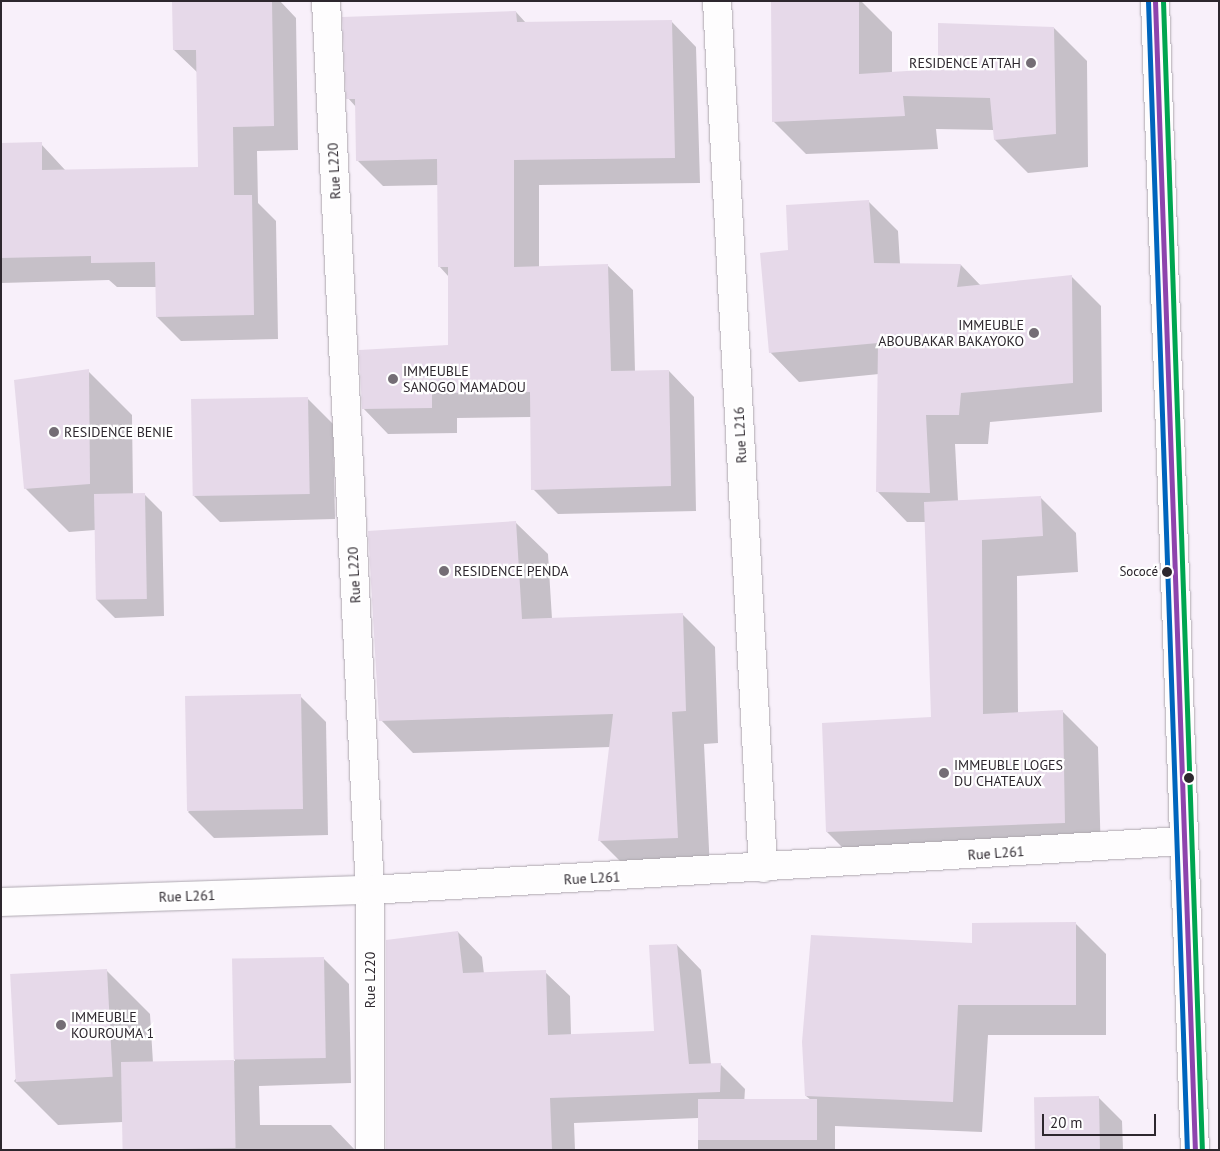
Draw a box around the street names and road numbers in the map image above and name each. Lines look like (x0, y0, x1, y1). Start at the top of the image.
street label: Rue L220 (324, 142, 344, 200)
street label: Rue L216 (730, 406, 750, 464)
street label: Rue L220 (344, 546, 364, 604)
street label: Rue L261 (967, 843, 1025, 863)
street label: Rue L261 (563, 868, 621, 888)
street label: Rue L261 (158, 887, 216, 905)
street label: Rue L220 (362, 952, 378, 1008)

